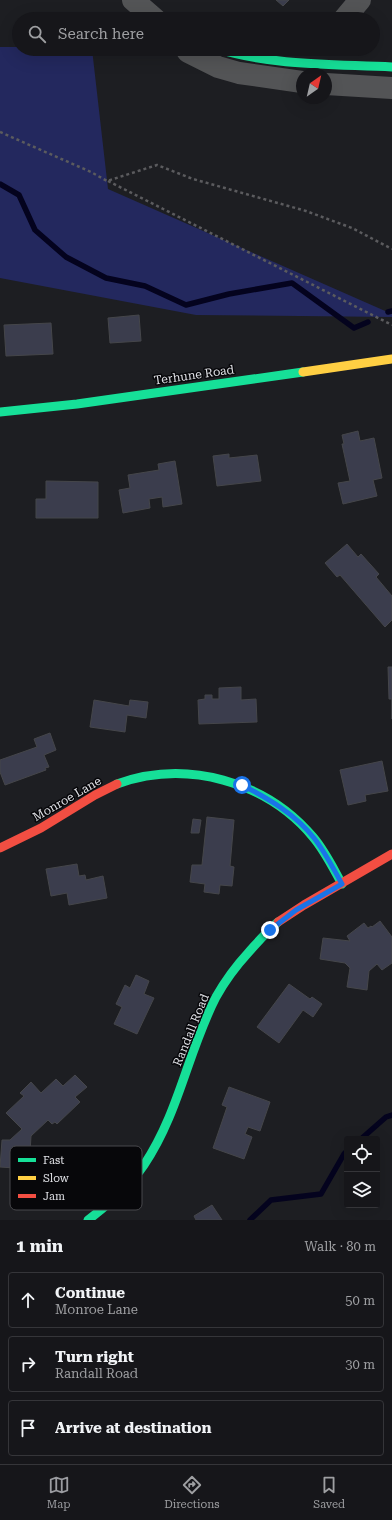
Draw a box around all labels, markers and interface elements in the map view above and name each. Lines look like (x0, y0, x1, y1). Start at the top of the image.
search box (12, 12, 380, 56)
icon: search (26, 23, 48, 45)
text: Search here (58, 25, 144, 43)
north arrow (296, 68, 332, 104)
street label: Terhune Road (153, 362, 235, 388)
street label: Monroe Lane (30, 774, 104, 824)
route start (233, 776, 251, 794)
route end (261, 921, 279, 939)
street label: Randall Road (170, 992, 212, 1068)
map controls (344, 1136, 380, 1208)
button: locate (344, 1136, 380, 1172)
legend (10, 1146, 142, 1210)
text: Fast (43, 1154, 64, 1167)
text: Slow (43, 1172, 70, 1185)
button: layers (344, 1172, 380, 1208)
text: Jam (43, 1190, 65, 1203)
text: 1 min (16, 1236, 63, 1256)
text: Walk · 80 m (304, 1239, 376, 1254)
text: Continue (55, 1284, 125, 1302)
icon: ahead (17, 1289, 39, 1311)
text: 50 m (345, 1293, 375, 1308)
text: Monroe Lane (55, 1302, 138, 1317)
text: Turn right (55, 1348, 134, 1366)
icon: right (17, 1353, 39, 1375)
text: 30 m (345, 1357, 375, 1372)
text: Randall Road (55, 1366, 138, 1381)
icon: arrive (17, 1417, 39, 1439)
text: Arrive at destination (55, 1419, 211, 1437)
tab: Map (47, 1474, 70, 1511)
tab: Directions (164, 1474, 219, 1511)
tab: Saved (313, 1474, 345, 1511)

